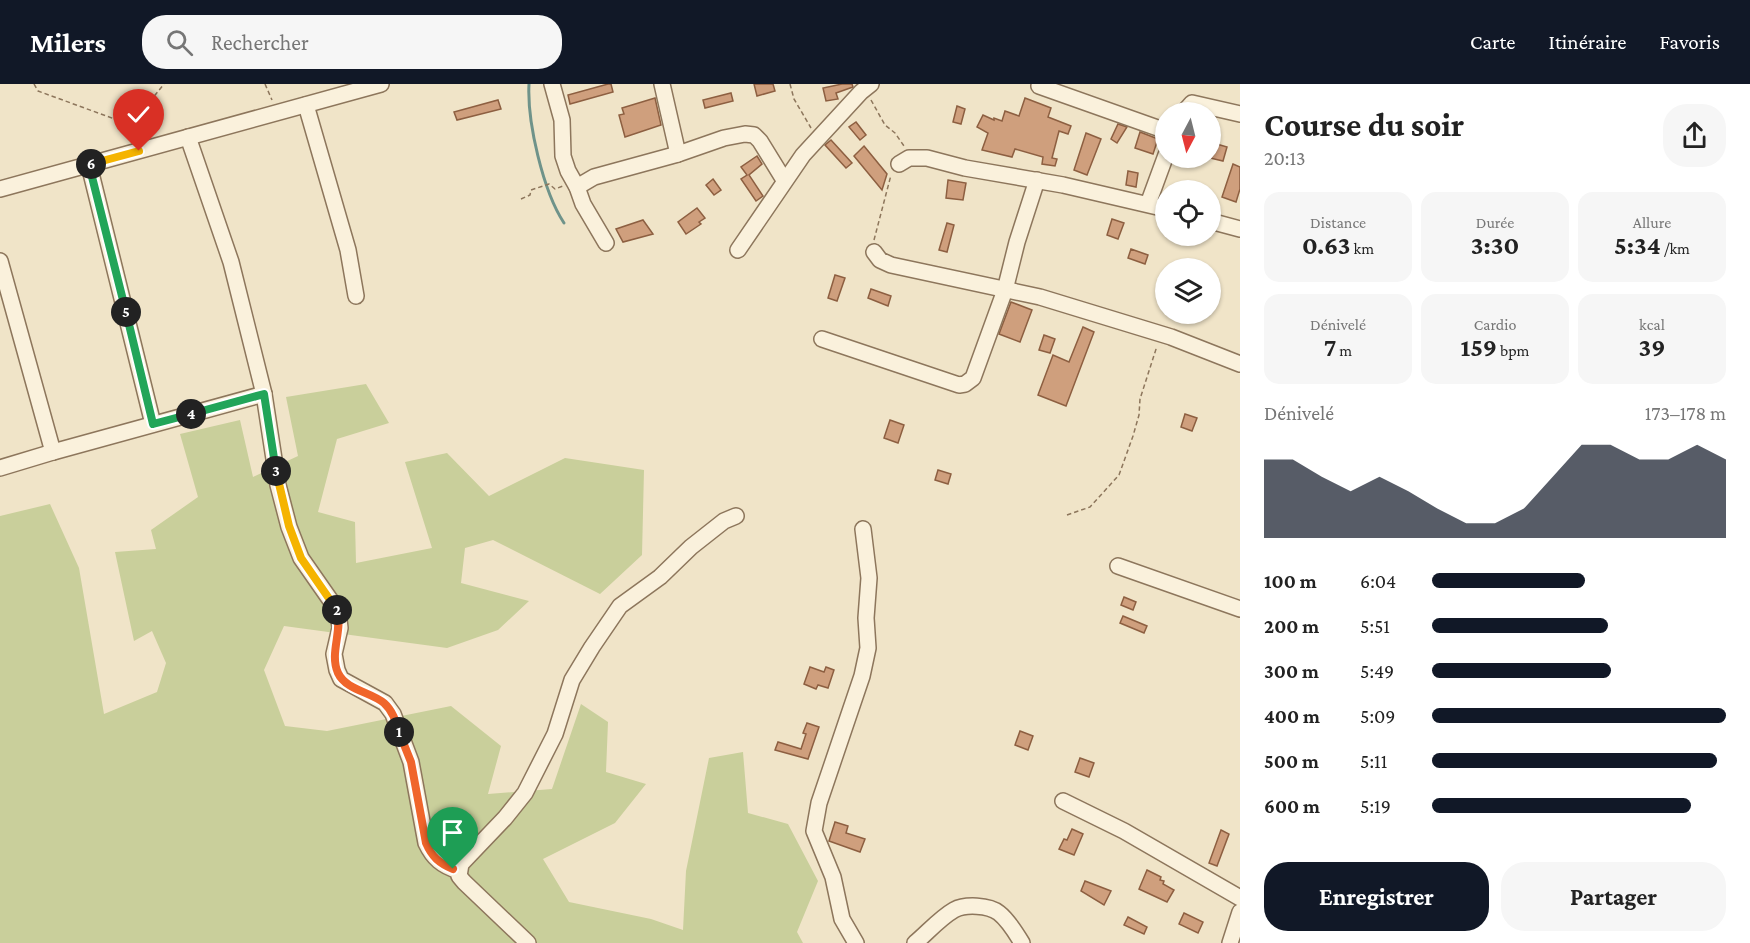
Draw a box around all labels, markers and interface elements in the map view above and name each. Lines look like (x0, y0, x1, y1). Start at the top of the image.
search box (142, 15, 562, 69)
icon: search (163, 26, 196, 59)
text: Milers (30, 27, 106, 58)
text: Rechercher (211, 30, 309, 55)
text: Carte (1470, 30, 1516, 54)
text: Itinéraire (1549, 30, 1626, 54)
text: Favoris (1659, 30, 1720, 54)
pin (113, 89, 164, 151)
icon: check (122, 98, 155, 131)
north arrow (1155, 102, 1221, 168)
map controls (1155, 102, 1221, 324)
button: share (1663, 104, 1726, 167)
text: Course du soir (1264, 106, 1464, 143)
text: 20:13 (1264, 147, 1306, 169)
pin: 6 (76, 149, 106, 179)
text: 6 (87, 155, 95, 172)
button: locate (1155, 180, 1221, 246)
text: Distance (1310, 214, 1366, 231)
text: Durée (1476, 214, 1514, 231)
text: Allure (1633, 214, 1671, 231)
text: 0.63 (1302, 231, 1351, 260)
text: 3:30 (1471, 231, 1519, 260)
text: 5:34 (1614, 231, 1661, 260)
text: km (1351, 240, 1374, 257)
text: /km (1661, 240, 1690, 257)
button: layers (1155, 258, 1221, 324)
pin: 5 (111, 297, 141, 327)
text: 5 (122, 303, 130, 320)
text: Dénivelé (1310, 316, 1366, 333)
text: Cardio (1474, 316, 1516, 333)
text: kcal (1639, 316, 1665, 333)
text: 7 (1324, 333, 1336, 362)
text: 159 (1461, 333, 1497, 362)
text: 39 (1639, 333, 1665, 362)
text: m (1336, 342, 1352, 359)
text: bpm (1497, 342, 1529, 359)
pin: 4 (176, 399, 206, 429)
text: Dénivelé (1264, 402, 1334, 424)
text: 173–178 m (1645, 402, 1726, 424)
text: 4 (187, 405, 195, 422)
pin: 3 (261, 456, 291, 486)
text: 3 (272, 462, 280, 479)
text: 100 m (1264, 570, 1317, 592)
text: 6:04 (1360, 570, 1396, 592)
pin: 2 (322, 595, 352, 625)
text: 2 (333, 601, 341, 618)
text: 200 m (1264, 615, 1319, 637)
text: 5:51 (1360, 615, 1390, 637)
text: 300 m (1264, 660, 1319, 682)
text: 5:49 (1360, 660, 1394, 682)
text: 400 m (1264, 705, 1320, 727)
text: 5:09 (1360, 705, 1395, 727)
pin: 1 (384, 717, 414, 747)
text: 1 (396, 723, 402, 740)
text: 500 m (1264, 750, 1319, 772)
text: 5:11 (1360, 750, 1387, 772)
text: 600 m (1264, 795, 1320, 817)
text: 5:19 (1360, 795, 1391, 817)
pin (427, 807, 478, 869)
icon: arrive (436, 816, 469, 849)
button: Enregistrer (1264, 862, 1489, 931)
button: Partager (1501, 862, 1726, 931)

